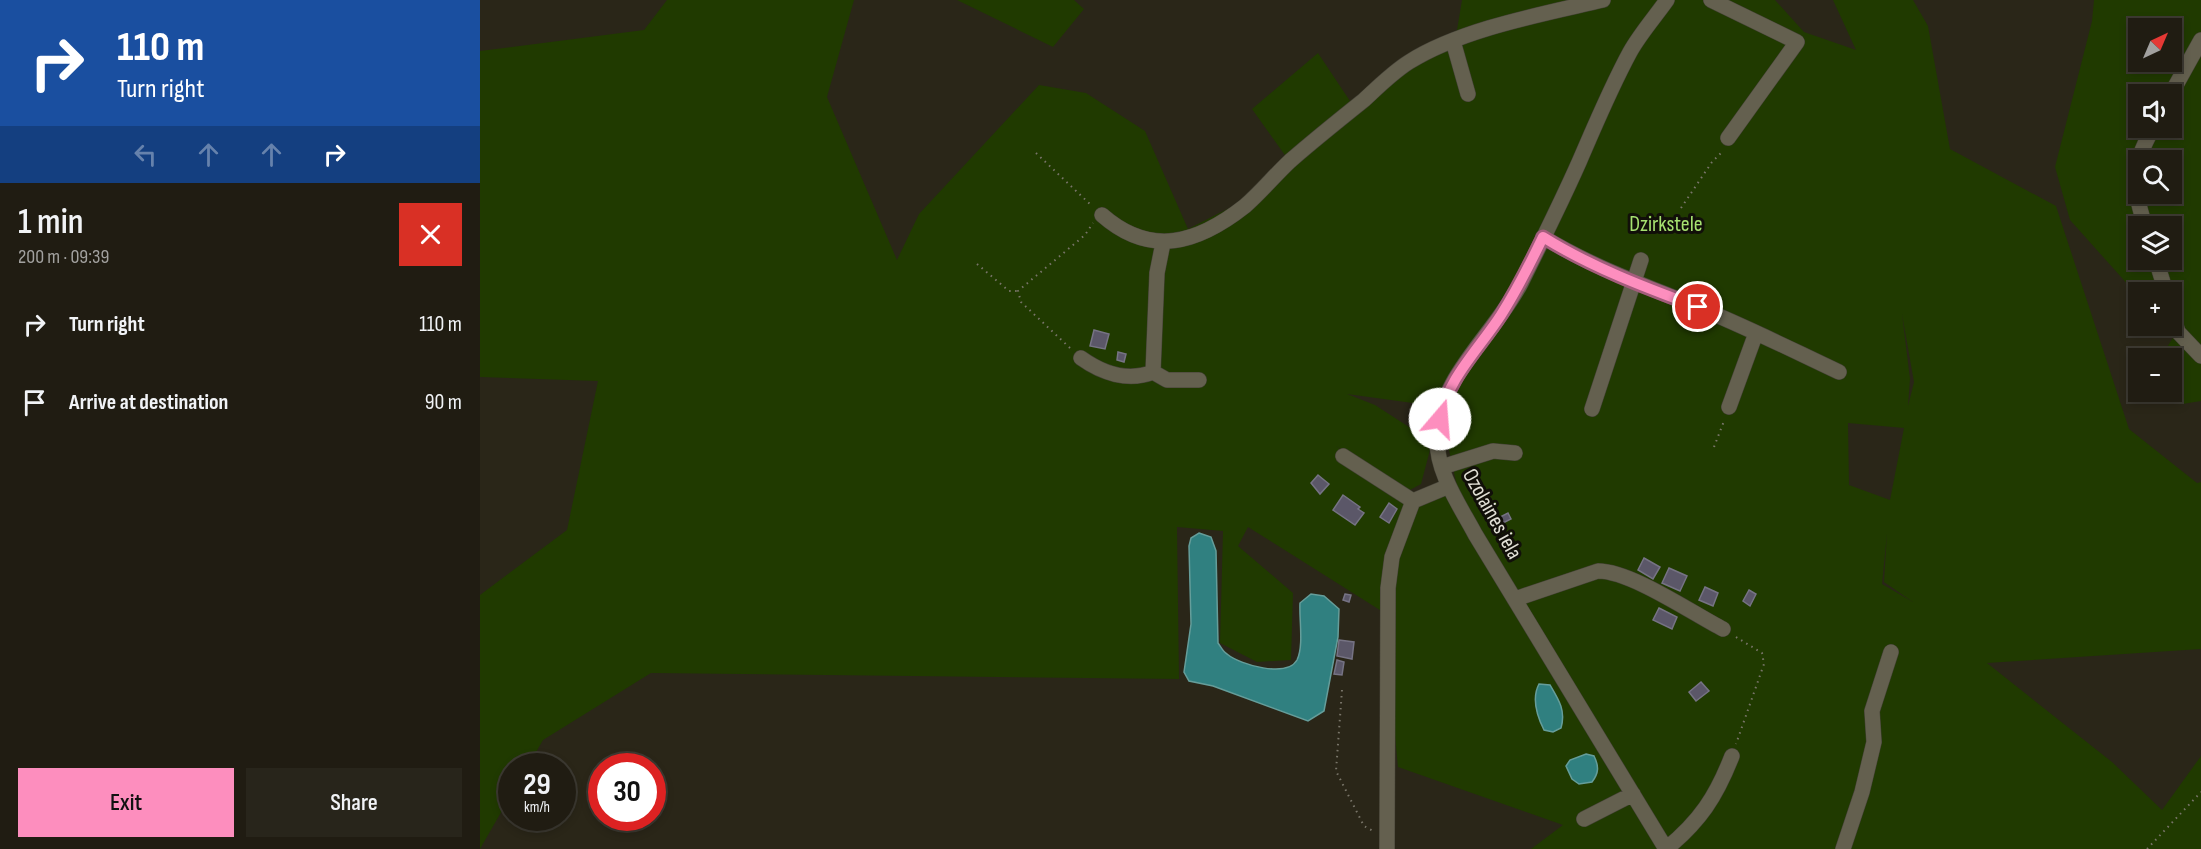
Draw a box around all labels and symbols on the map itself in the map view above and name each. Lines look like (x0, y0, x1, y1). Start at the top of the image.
north arrow (2128, 18, 2182, 72)
park label: Dzirkstele (1629, 211, 1703, 238)
pin (1672, 281, 1723, 332)
position arrow (1408, 387, 1472, 451)
street label: Ozolaines iela (1456, 464, 1528, 564)
speed limit sign: 30 (588, 753, 666, 831)

